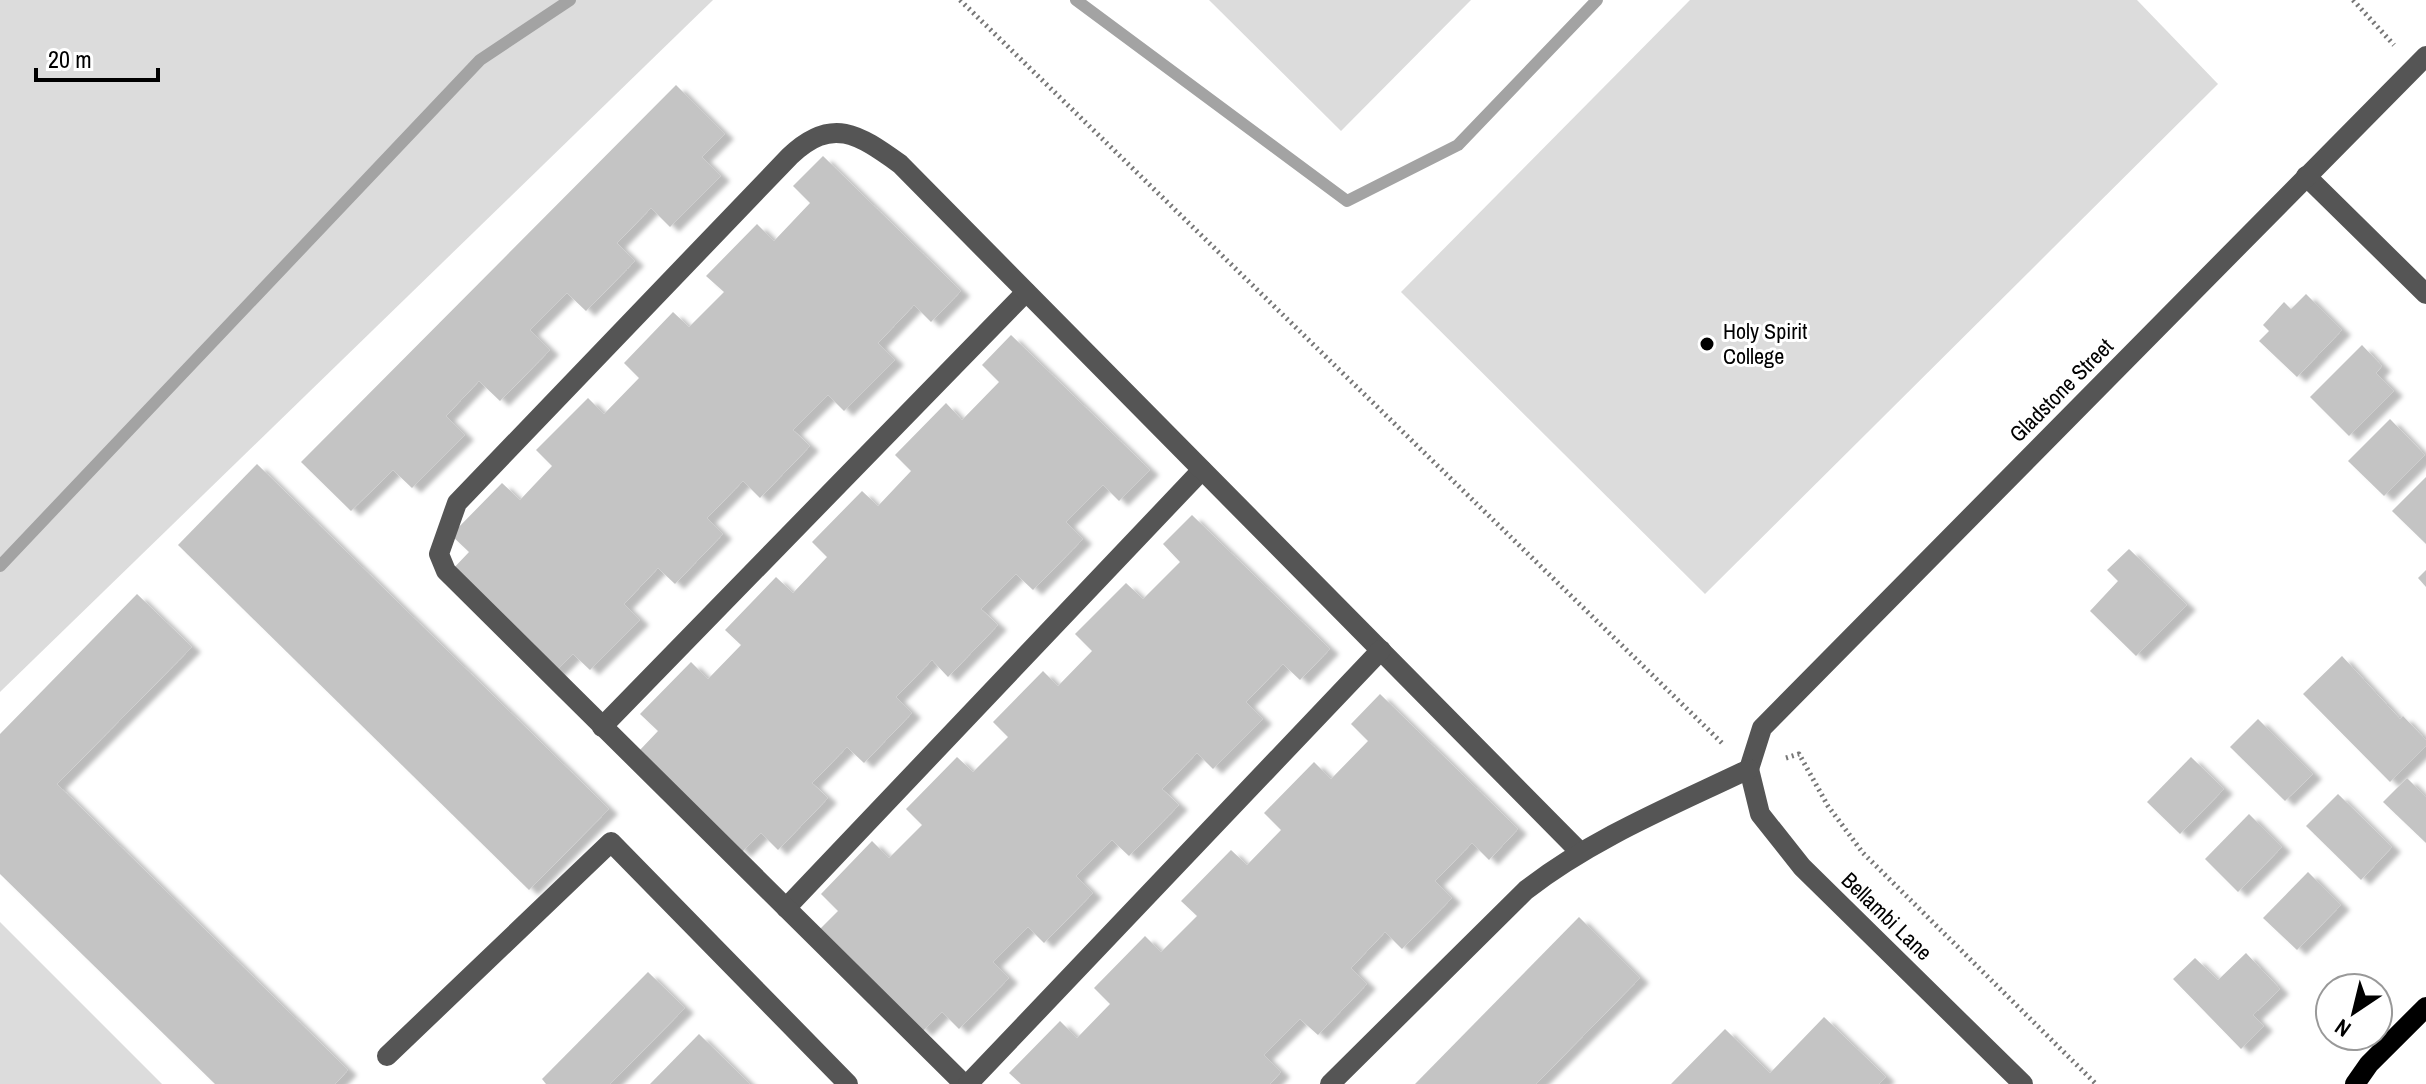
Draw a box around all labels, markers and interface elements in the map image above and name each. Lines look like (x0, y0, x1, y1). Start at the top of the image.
scale bar (36, 32, 158, 82)
text: 20 m (48, 43, 92, 75)
place label: Holy Spirit College (1723, 316, 1807, 371)
street label: Gladstone Street (2003, 332, 2119, 448)
marker: Holy Spirit College (1698, 335, 1716, 353)
street label: Bellambi Lane (1835, 865, 1939, 967)
north arrow (2314, 972, 2394, 1052)
text: N (2329, 1012, 2356, 1044)

